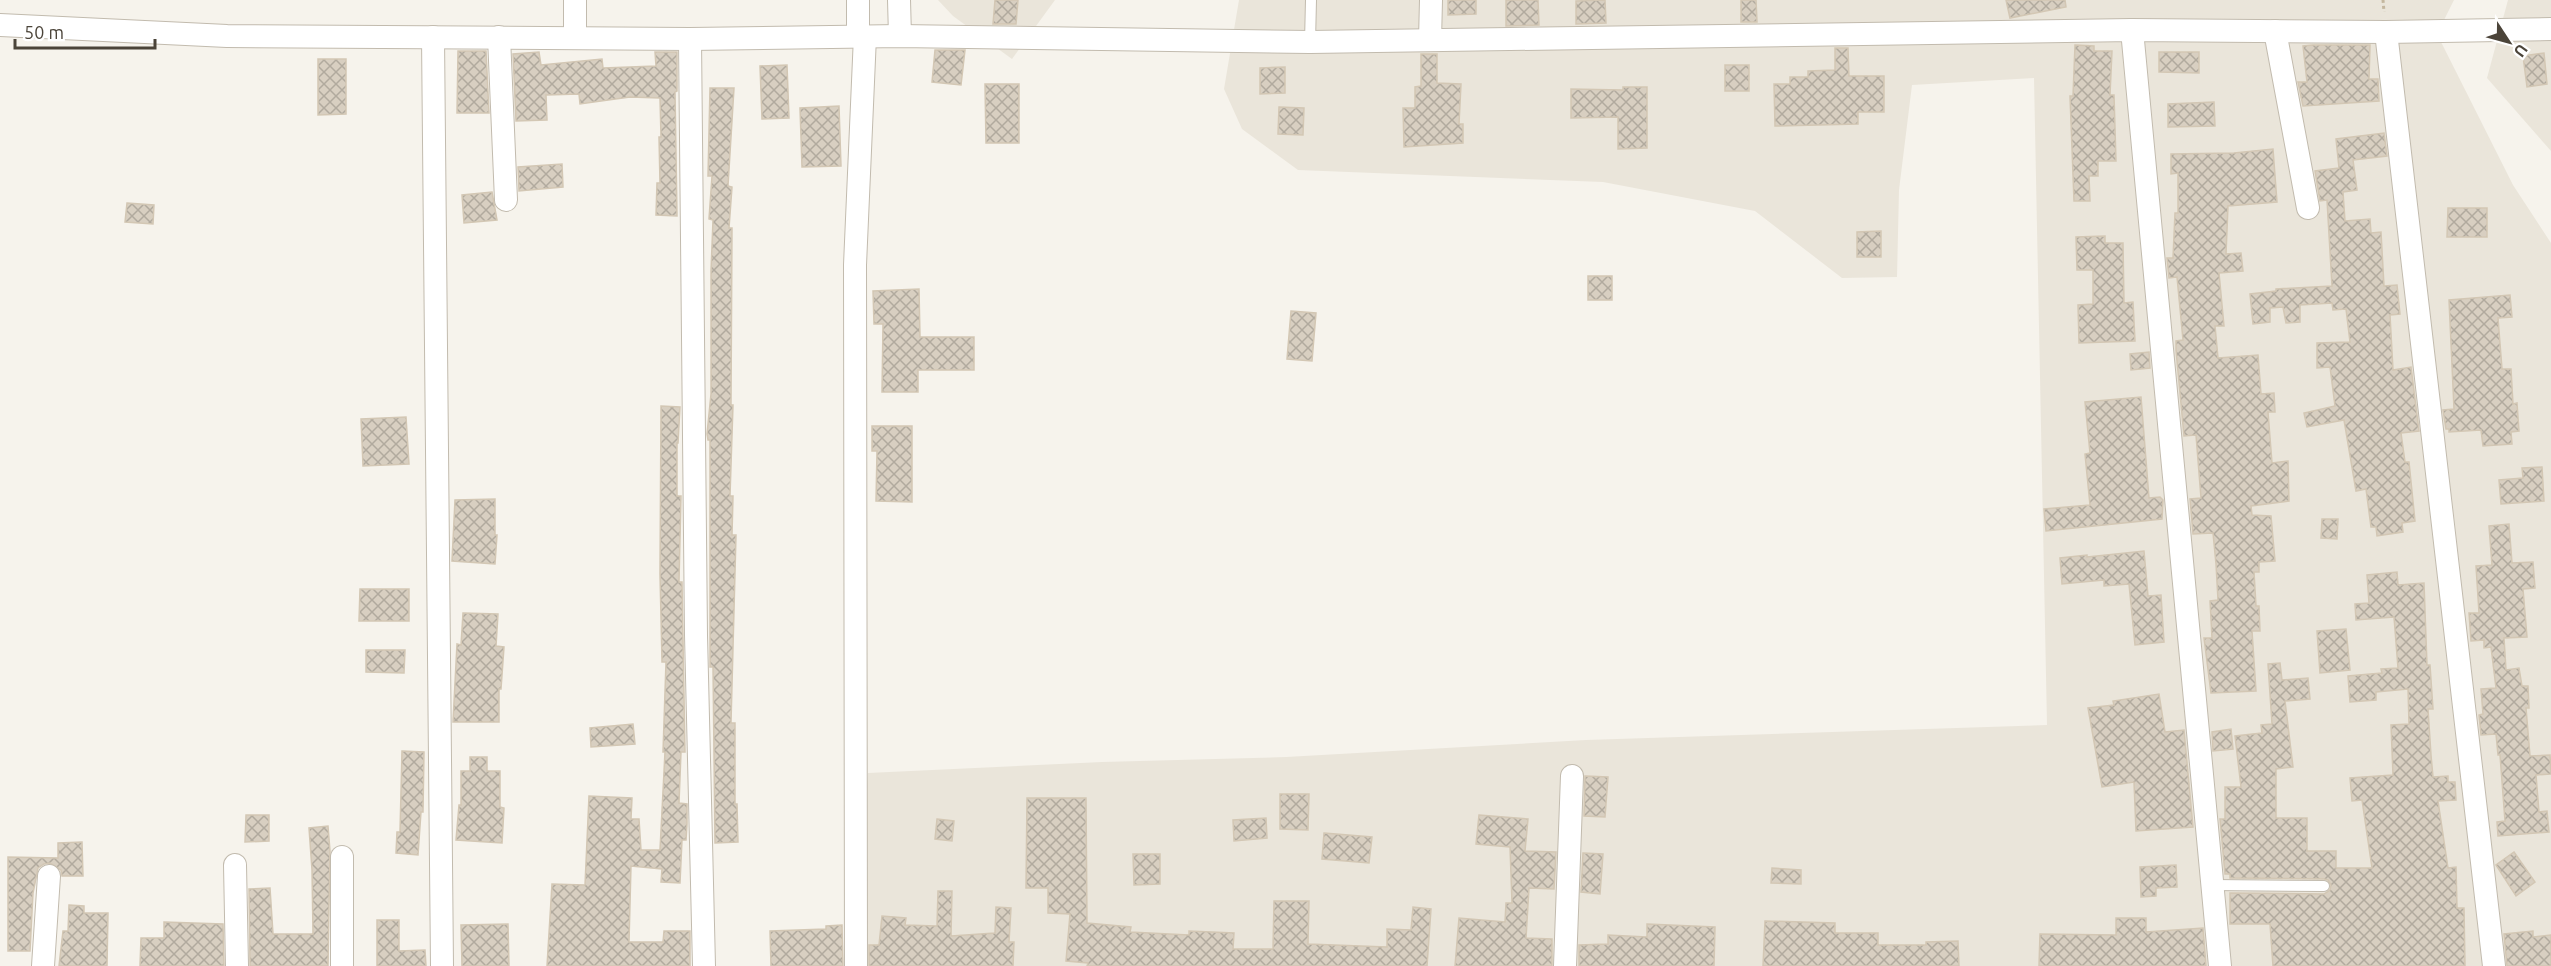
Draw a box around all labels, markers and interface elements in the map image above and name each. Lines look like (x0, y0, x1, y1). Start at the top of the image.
scale bar (15, 12, 154, 50)
north arrow (2479, 12, 2539, 72)
text: 50 m (24, 22, 64, 42)
text: U (2511, 41, 2532, 61)

